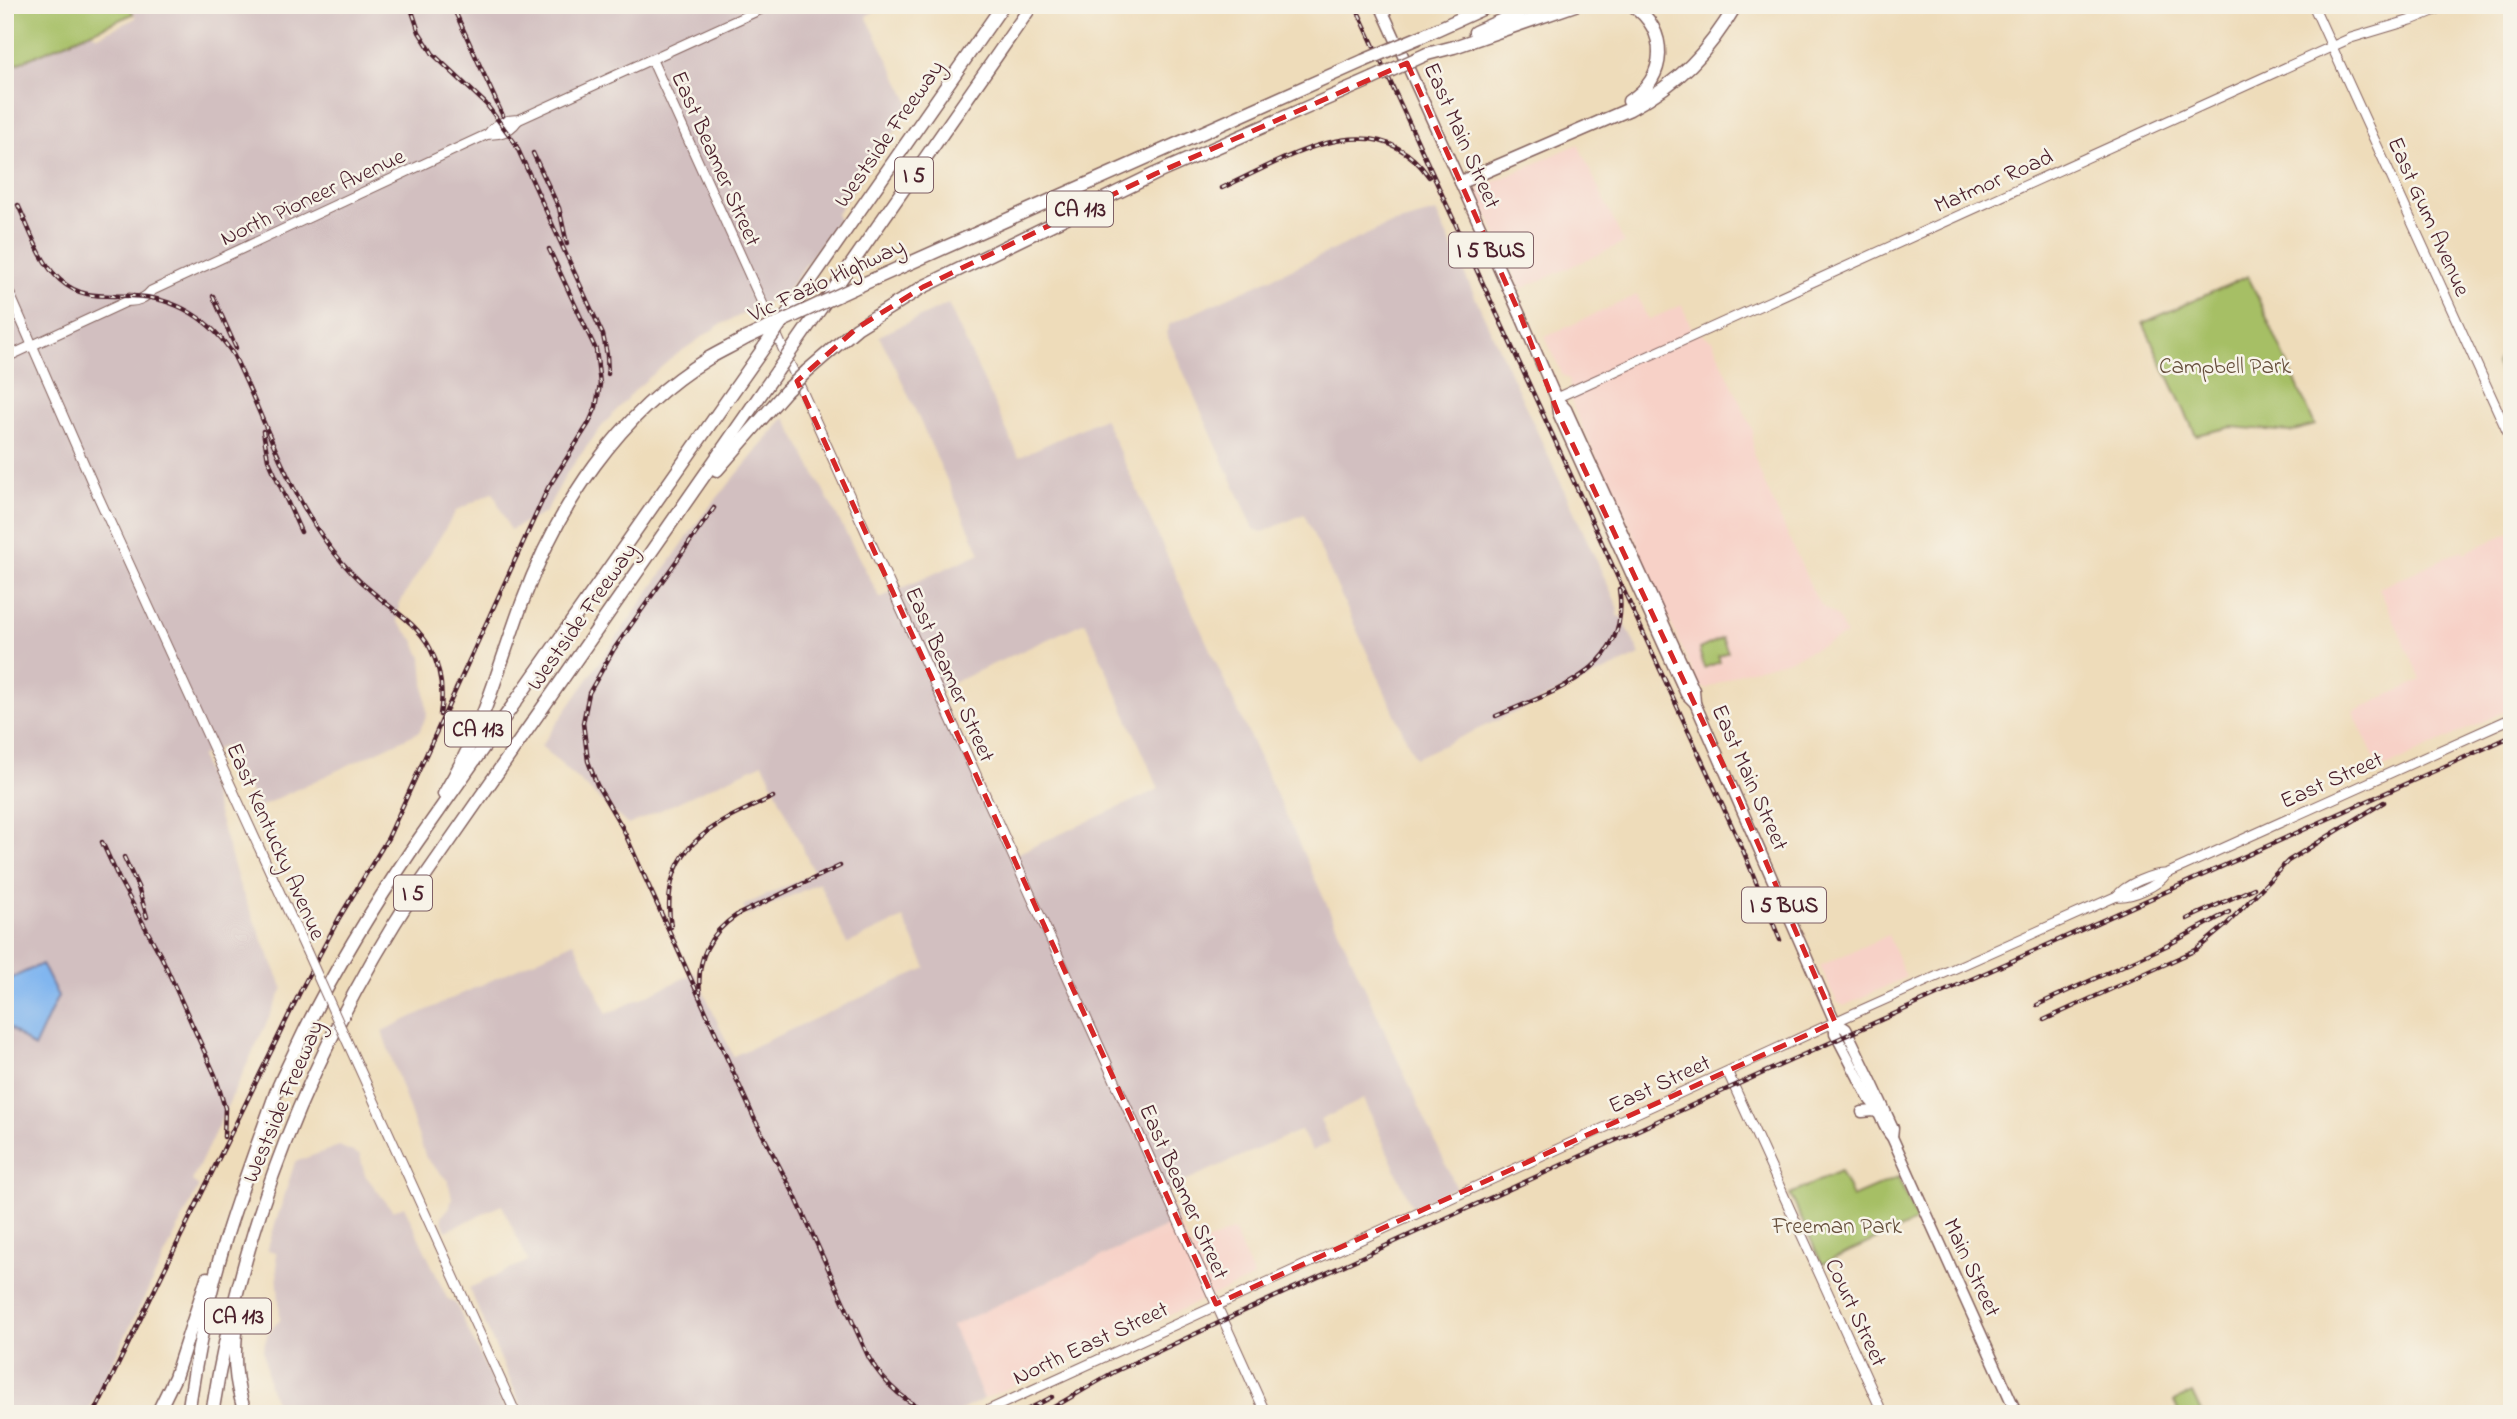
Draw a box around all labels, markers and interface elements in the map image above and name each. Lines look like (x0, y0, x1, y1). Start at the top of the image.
street label: Westside Freeway (827, 54, 955, 216)
street label: East Main Street (1414, 58, 1508, 215)
street label: East Beamer Street (661, 66, 768, 252)
street label: East Gum Avenue (2378, 132, 2478, 303)
street label: North Pioneer Avenue (215, 141, 412, 256)
street label: Matmor Road (1929, 141, 2059, 223)
road number: I 5 (895, 158, 933, 192)
road number: CA 113 (1047, 192, 1113, 227)
street label: Vic Fazio Highway (743, 231, 911, 334)
road number: I 5 BUS (1449, 232, 1533, 268)
park label: Campbell Park (2159, 351, 2292, 384)
street label: Westside Freeway (520, 537, 648, 699)
street label: East Beamer Street (895, 582, 1002, 768)
street label: East Main Street (1702, 700, 1796, 857)
road number: CA 113 (445, 712, 511, 746)
street label: East Kentucky Avenue (215, 738, 333, 947)
street label: East Street (2275, 744, 2389, 819)
road number: I 5 (394, 876, 432, 910)
road number: I 5 BUS (1742, 888, 1826, 922)
street label: Westside Freeway (235, 1016, 335, 1189)
street label: East Street (1603, 1047, 1717, 1123)
street label: East Beamer Street (1129, 1099, 1236, 1285)
park label: Freeman Park (1771, 1211, 1903, 1244)
street label: Main Street (1933, 1213, 2008, 1323)
street label: Court Street (1815, 1253, 1894, 1373)
street label: North East Street (1008, 1294, 1175, 1395)
road number: CA 113 (205, 1298, 271, 1334)

